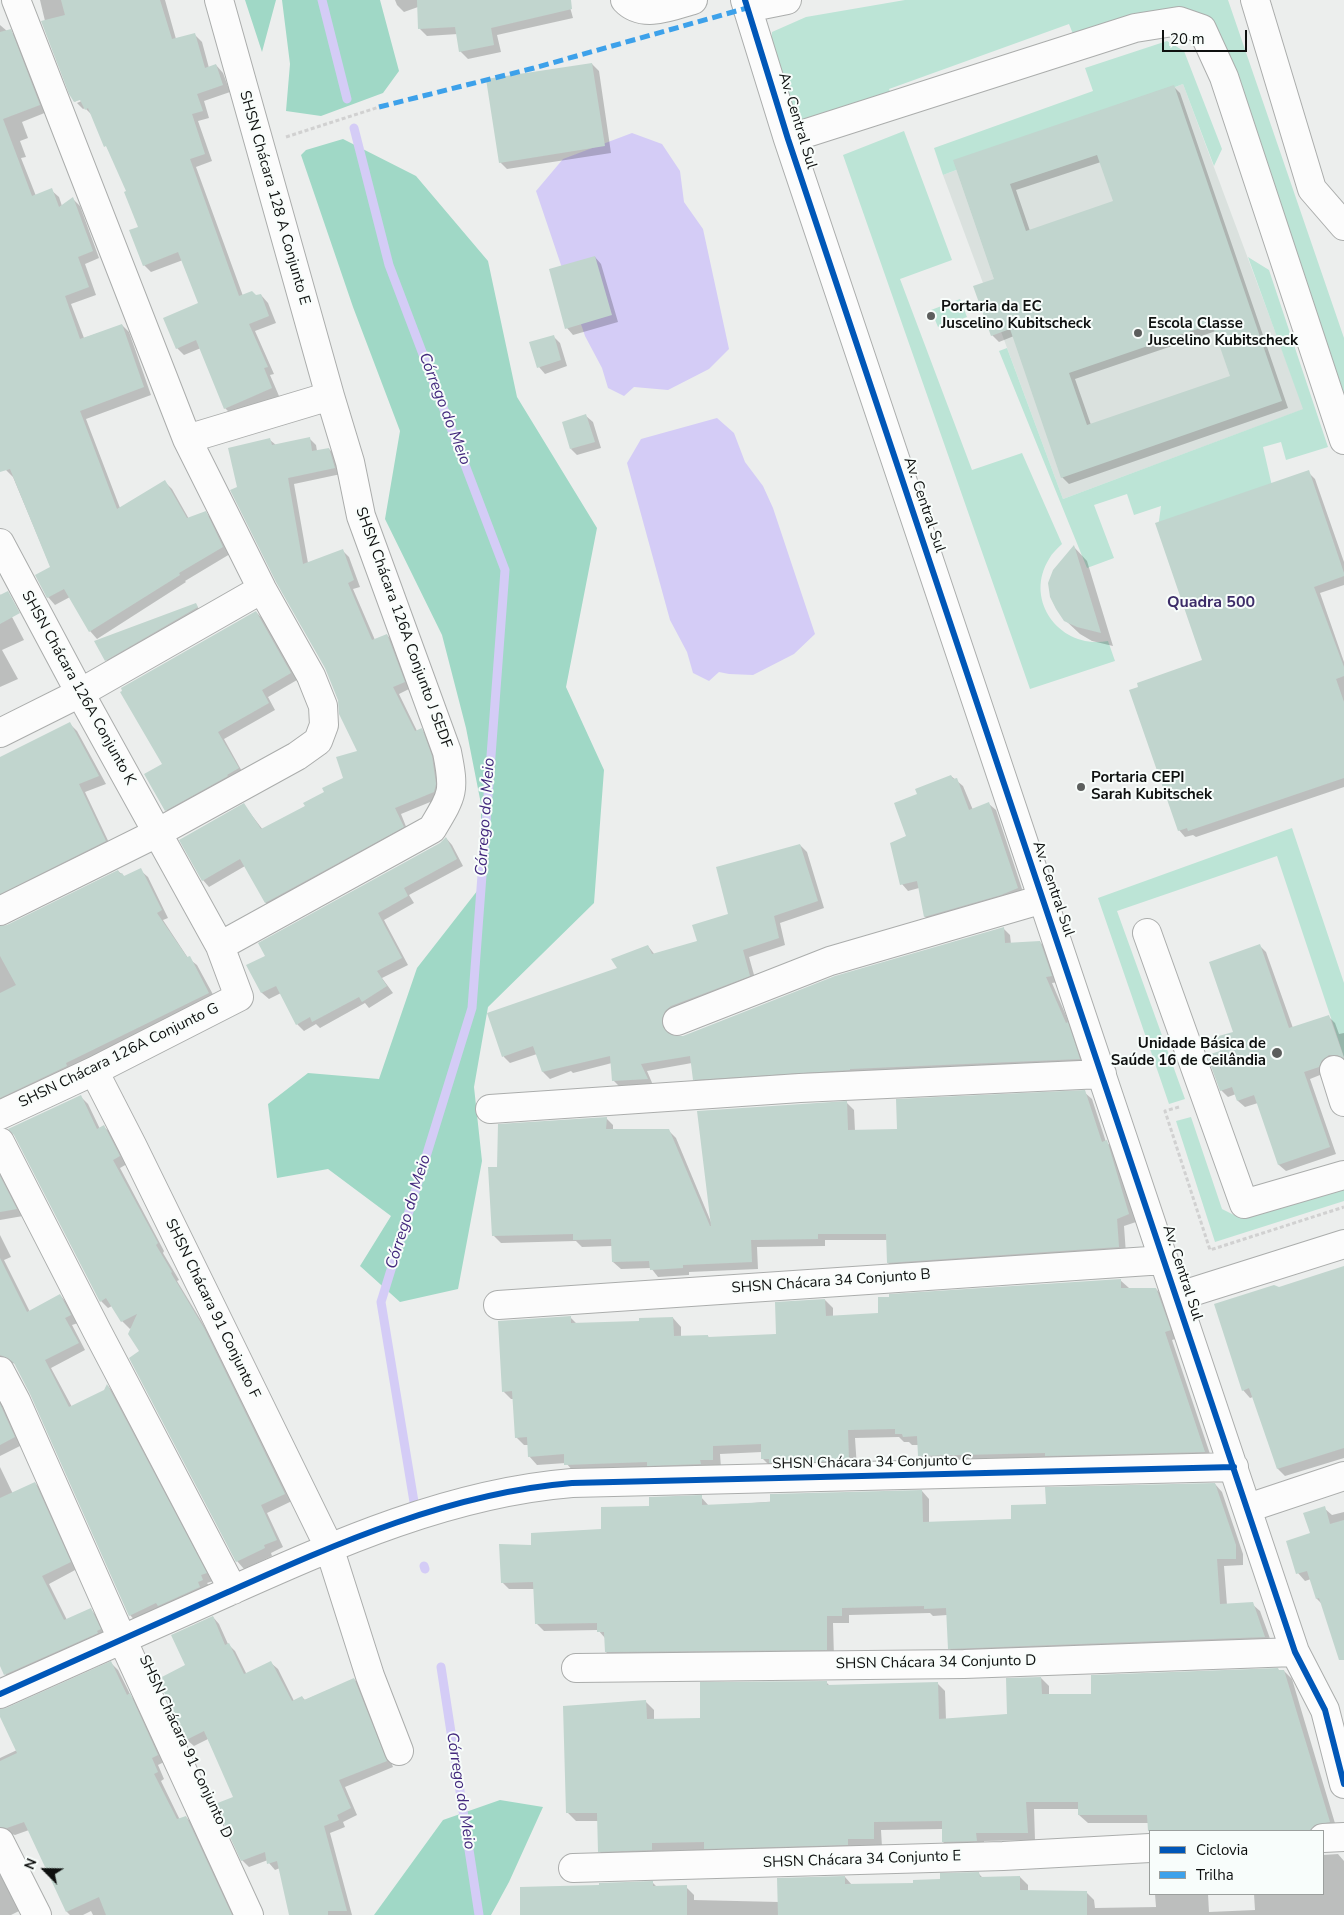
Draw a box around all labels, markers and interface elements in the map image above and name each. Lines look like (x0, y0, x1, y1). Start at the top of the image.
scale bar (1164, 20, 1249, 52)
text: 20 m (1170, 29, 1205, 49)
street label: Av. Central Sul (774, 71, 820, 171)
street label: SHSN Chácara 128 A Conjunto E (235, 89, 313, 307)
place label: Portaria da EC Juscelino Kubitscheck (941, 298, 1091, 333)
marker: Portaria da EC Juscelino Kubitscheck (925, 310, 937, 322)
place label: Escola Classe Juscelino Kubitscheck (1148, 315, 1298, 350)
marker: Escola Classe Juscelino Kubitscheck (1132, 327, 1144, 339)
water label: Córrego do Meio (414, 350, 474, 468)
street label: Av. Central Sul (899, 455, 949, 555)
street label: SHSN Chácara 126A Conjunto J SEDF (351, 505, 455, 751)
street label: SHSN Chácara 126A Conjunto K (17, 588, 139, 788)
district label: Quadra 500 (1167, 593, 1255, 613)
water label: Córrego do Meio (472, 757, 500, 877)
place label: Portaria CEPI Sarah Kubitschek (1091, 769, 1212, 804)
marker: Portaria CEPI Sarah Kubitschek (1075, 781, 1087, 793)
street label: Av. Central Sul (1028, 839, 1078, 939)
street label: SHSN Chácara 126A Conjunto G (16, 1000, 222, 1112)
place label: Unidade Básica de Saúde 16 de Ceilândia (1111, 1035, 1266, 1070)
marker: Unidade Básica de Saúde 16 de Ceilândia (1270, 1046, 1284, 1060)
water label: Córrego do Meio (382, 1153, 436, 1271)
street label: SHSN Chácara 91 Conjunto F (161, 1216, 263, 1402)
street label: Av. Central Sul (1158, 1223, 1206, 1323)
street label: SHSN Chácara 34 Conjunto B (731, 1266, 931, 1298)
street label: SHSN Chácara 34 Conjunto C (772, 1452, 972, 1474)
street label: SHSN Chácara 91 Conjunto D (134, 1652, 236, 1842)
street label: SHSN Chácara 34 Conjunto D (836, 1652, 1036, 1674)
water label: Córrego do Meio (441, 1731, 479, 1851)
legend (1149, 1830, 1324, 1895)
text: Ciclovia (1196, 1840, 1248, 1860)
north arrow (20, 1845, 70, 1895)
street label: SHSN Chácara 34 Conjunto E (763, 1848, 961, 1872)
text: N (20, 1855, 42, 1872)
text: Trilha (1196, 1865, 1234, 1885)

